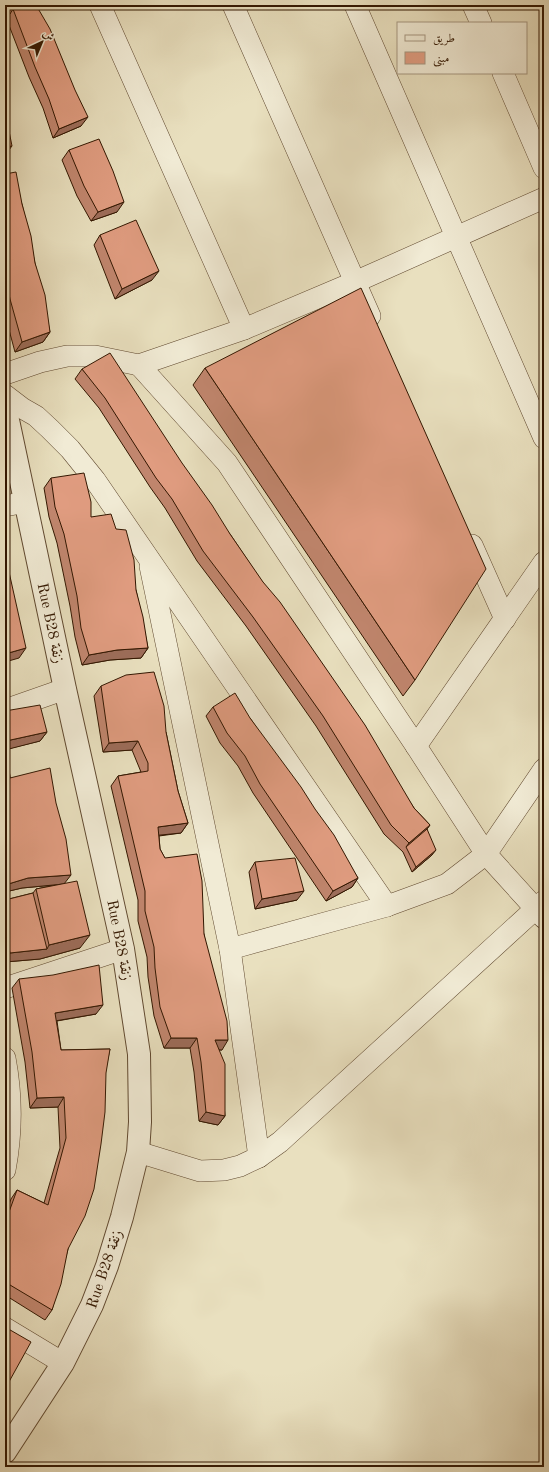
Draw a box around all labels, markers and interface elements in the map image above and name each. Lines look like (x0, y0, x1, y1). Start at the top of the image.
north arrow (22, 22, 62, 62)
legend (397, 22, 527, 74)
text: ش (40, 28, 56, 44)
text: طريق (433, 33, 455, 46)
text: مبنى (433, 53, 449, 67)
street label: Rue B28 زنقة (34, 582, 65, 665)
street label: Rue B28 زنقة (103, 899, 134, 982)
street label: Rue B28 زنقة (85, 1228, 126, 1311)

